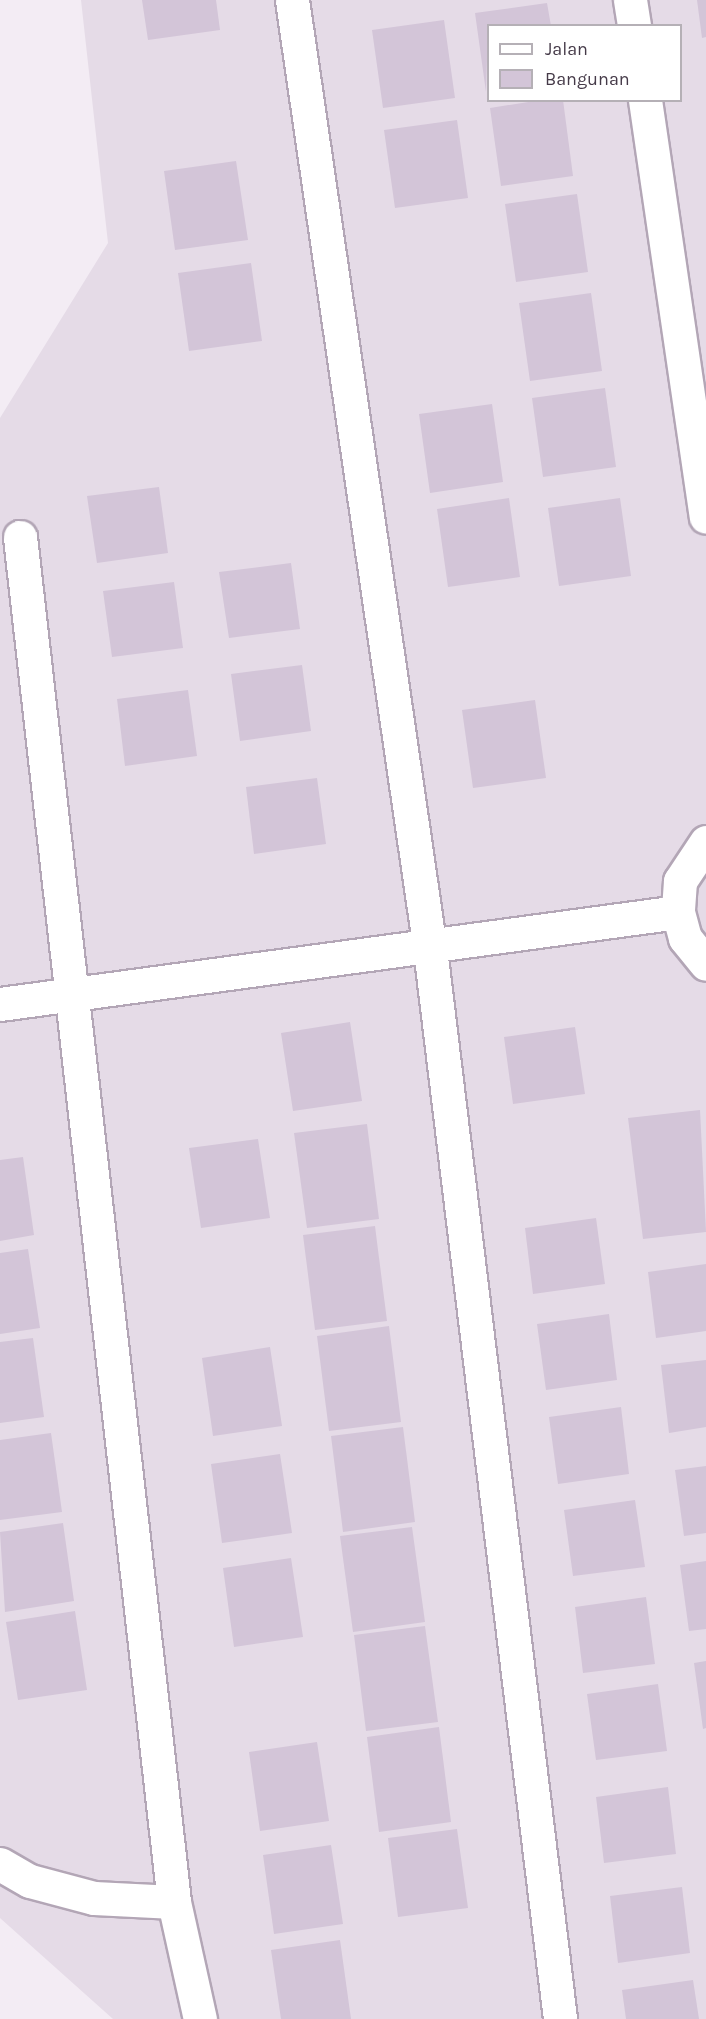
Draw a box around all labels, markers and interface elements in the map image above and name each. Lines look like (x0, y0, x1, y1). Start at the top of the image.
legend (487, 24, 682, 102)
text: Jalan (545, 38, 588, 60)
text: Bangunan (545, 68, 630, 90)

